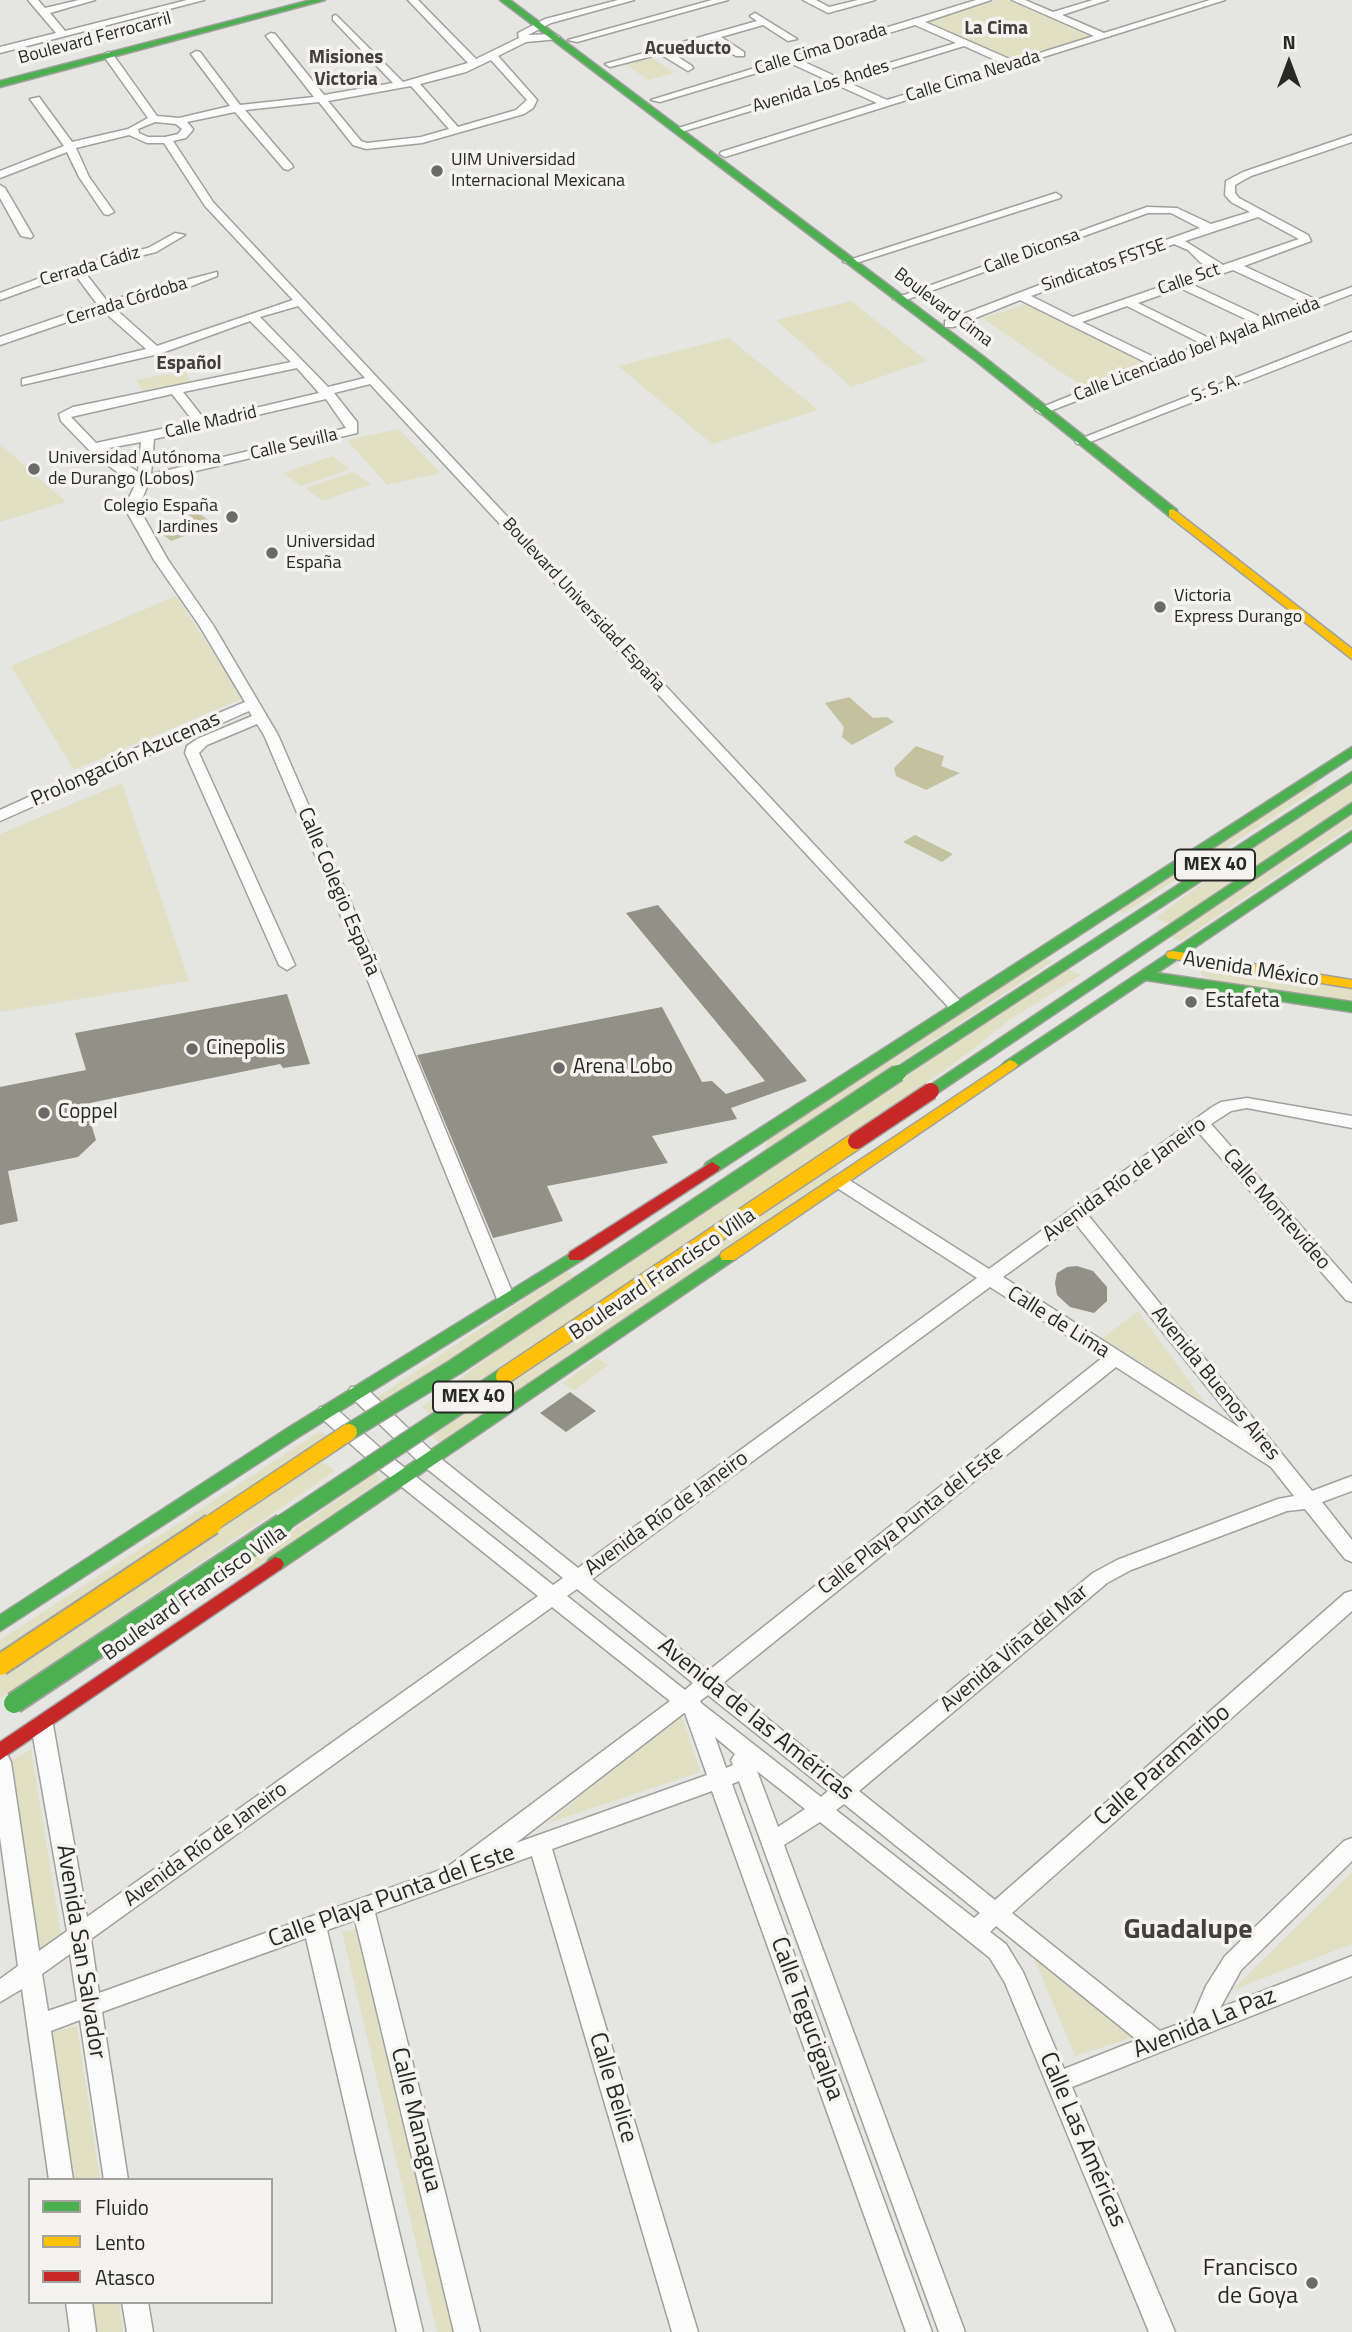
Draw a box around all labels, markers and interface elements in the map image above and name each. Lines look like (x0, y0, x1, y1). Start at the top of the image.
street label: Boulevard Ferrocarril (16, 8, 174, 70)
district label: La Cima (964, 18, 1028, 40)
street label: Calle Cima Dorada (752, 20, 890, 80)
text: N (1282, 27, 1296, 56)
north arrow (1254, 28, 1324, 98)
district label: Acueducto (645, 38, 731, 60)
street label: Calle Cima Nevada (903, 46, 1043, 108)
district label: Misiones Victoria (309, 47, 383, 91)
street label: Avenida Los Andes (750, 56, 892, 118)
place label: UIM Universidad Internacional Mexicana (451, 150, 625, 192)
marker: UIM Universidad Internacional Mexicana (429, 163, 445, 179)
street label: Calle Diconsa (981, 225, 1083, 279)
street label: Sindicatos FSTSE (1039, 235, 1169, 297)
street label: Cerrada Cádiz (37, 242, 143, 292)
street label: Calle Sct (1155, 259, 1223, 301)
street label: Boulevard Cima (889, 264, 997, 352)
street label: Cerrada Córdoba (64, 273, 190, 331)
street label: Calle Licenciado Joel Ayala Almeida (1071, 293, 1323, 407)
district label: Español (156, 353, 222, 375)
street label: S. S. A. (1189, 370, 1243, 408)
street label: Calle Madrid (163, 402, 259, 444)
street label: Calle Sevilla (248, 424, 340, 466)
place label: Universidad Autónoma de Durango (Lobos) (48, 448, 221, 490)
marker: Universidad Autónoma de Durango (Lobos) (26, 461, 42, 477)
place label: Colegio España Jardines (103, 496, 218, 538)
marker: Colegio España Jardines (224, 509, 240, 525)
street label: Boulevard Universidad España (497, 514, 669, 696)
place label: Universidad España (286, 532, 375, 574)
marker: Universidad España (264, 545, 280, 561)
place label: Victoria Express Durango (1174, 586, 1302, 628)
marker: Victoria Express Durango (1152, 599, 1168, 615)
street label: Prolongación Azucenas (28, 707, 224, 813)
street label: Calle Colegio España (291, 804, 385, 980)
road number: MEX 40 (1175, 850, 1255, 880)
street label: Avenida México (1181, 947, 1321, 993)
place label: Estafeta (1205, 989, 1279, 1015)
marker: Estafeta (1183, 994, 1199, 1010)
place label: Cinepolis (206, 1036, 285, 1062)
marker: Cinepolis (184, 1041, 200, 1057)
place label: Arena Lobo (573, 1055, 673, 1081)
marker: Arena Lobo (551, 1060, 567, 1076)
place label: Coppel (58, 1100, 118, 1126)
marker: Coppel (36, 1105, 52, 1121)
street label: Avenida Río de Janeiro (1038, 1112, 1212, 1248)
street label: Calle Montevideo (1217, 1144, 1335, 1276)
street label: Boulevard Francisco Villa (565, 1203, 761, 1347)
street label: Calle de Lima (1002, 1282, 1114, 1364)
street label: Avenida Buenos Aires (1145, 1302, 1285, 1466)
road number: MEX 40 (433, 1382, 513, 1413)
street label: Calle Playa Punta del Este (814, 1441, 1008, 1601)
street label: Avenida Río de Janeiro (580, 1446, 754, 1582)
street label: Boulevard Francisco Villa (98, 1521, 292, 1667)
street label: Avenida Viña del Mar (936, 1580, 1094, 1718)
street label: Avenida de las Américas (651, 1632, 859, 1808)
street label: Calle Paramaribo (1089, 1699, 1237, 1833)
street label: Avenida Río de Janeiro (119, 1777, 293, 1913)
street label: Calle Playa Punta del Este (265, 1839, 519, 1955)
street label: Avenida San Salvador (49, 1843, 111, 2061)
district label: Guadalupe (1123, 1914, 1253, 1948)
street label: Calle Tegucigalpa (763, 1933, 849, 2105)
street label: Avenida La Paz (1129, 1982, 1281, 2066)
street label: Calle Belice (582, 2029, 642, 2147)
street label: Calle Managua (383, 2045, 447, 2195)
street label: Calle Las Américas (1032, 2048, 1132, 2232)
legend (28, 2178, 273, 2304)
text: Fluido (95, 2191, 149, 2223)
text: Lento (95, 2226, 145, 2258)
place label: Francisco de Goya (1203, 2255, 1298, 2311)
text: Atasco (95, 2261, 155, 2293)
marker: Francisco de Goya (1304, 2275, 1320, 2291)

